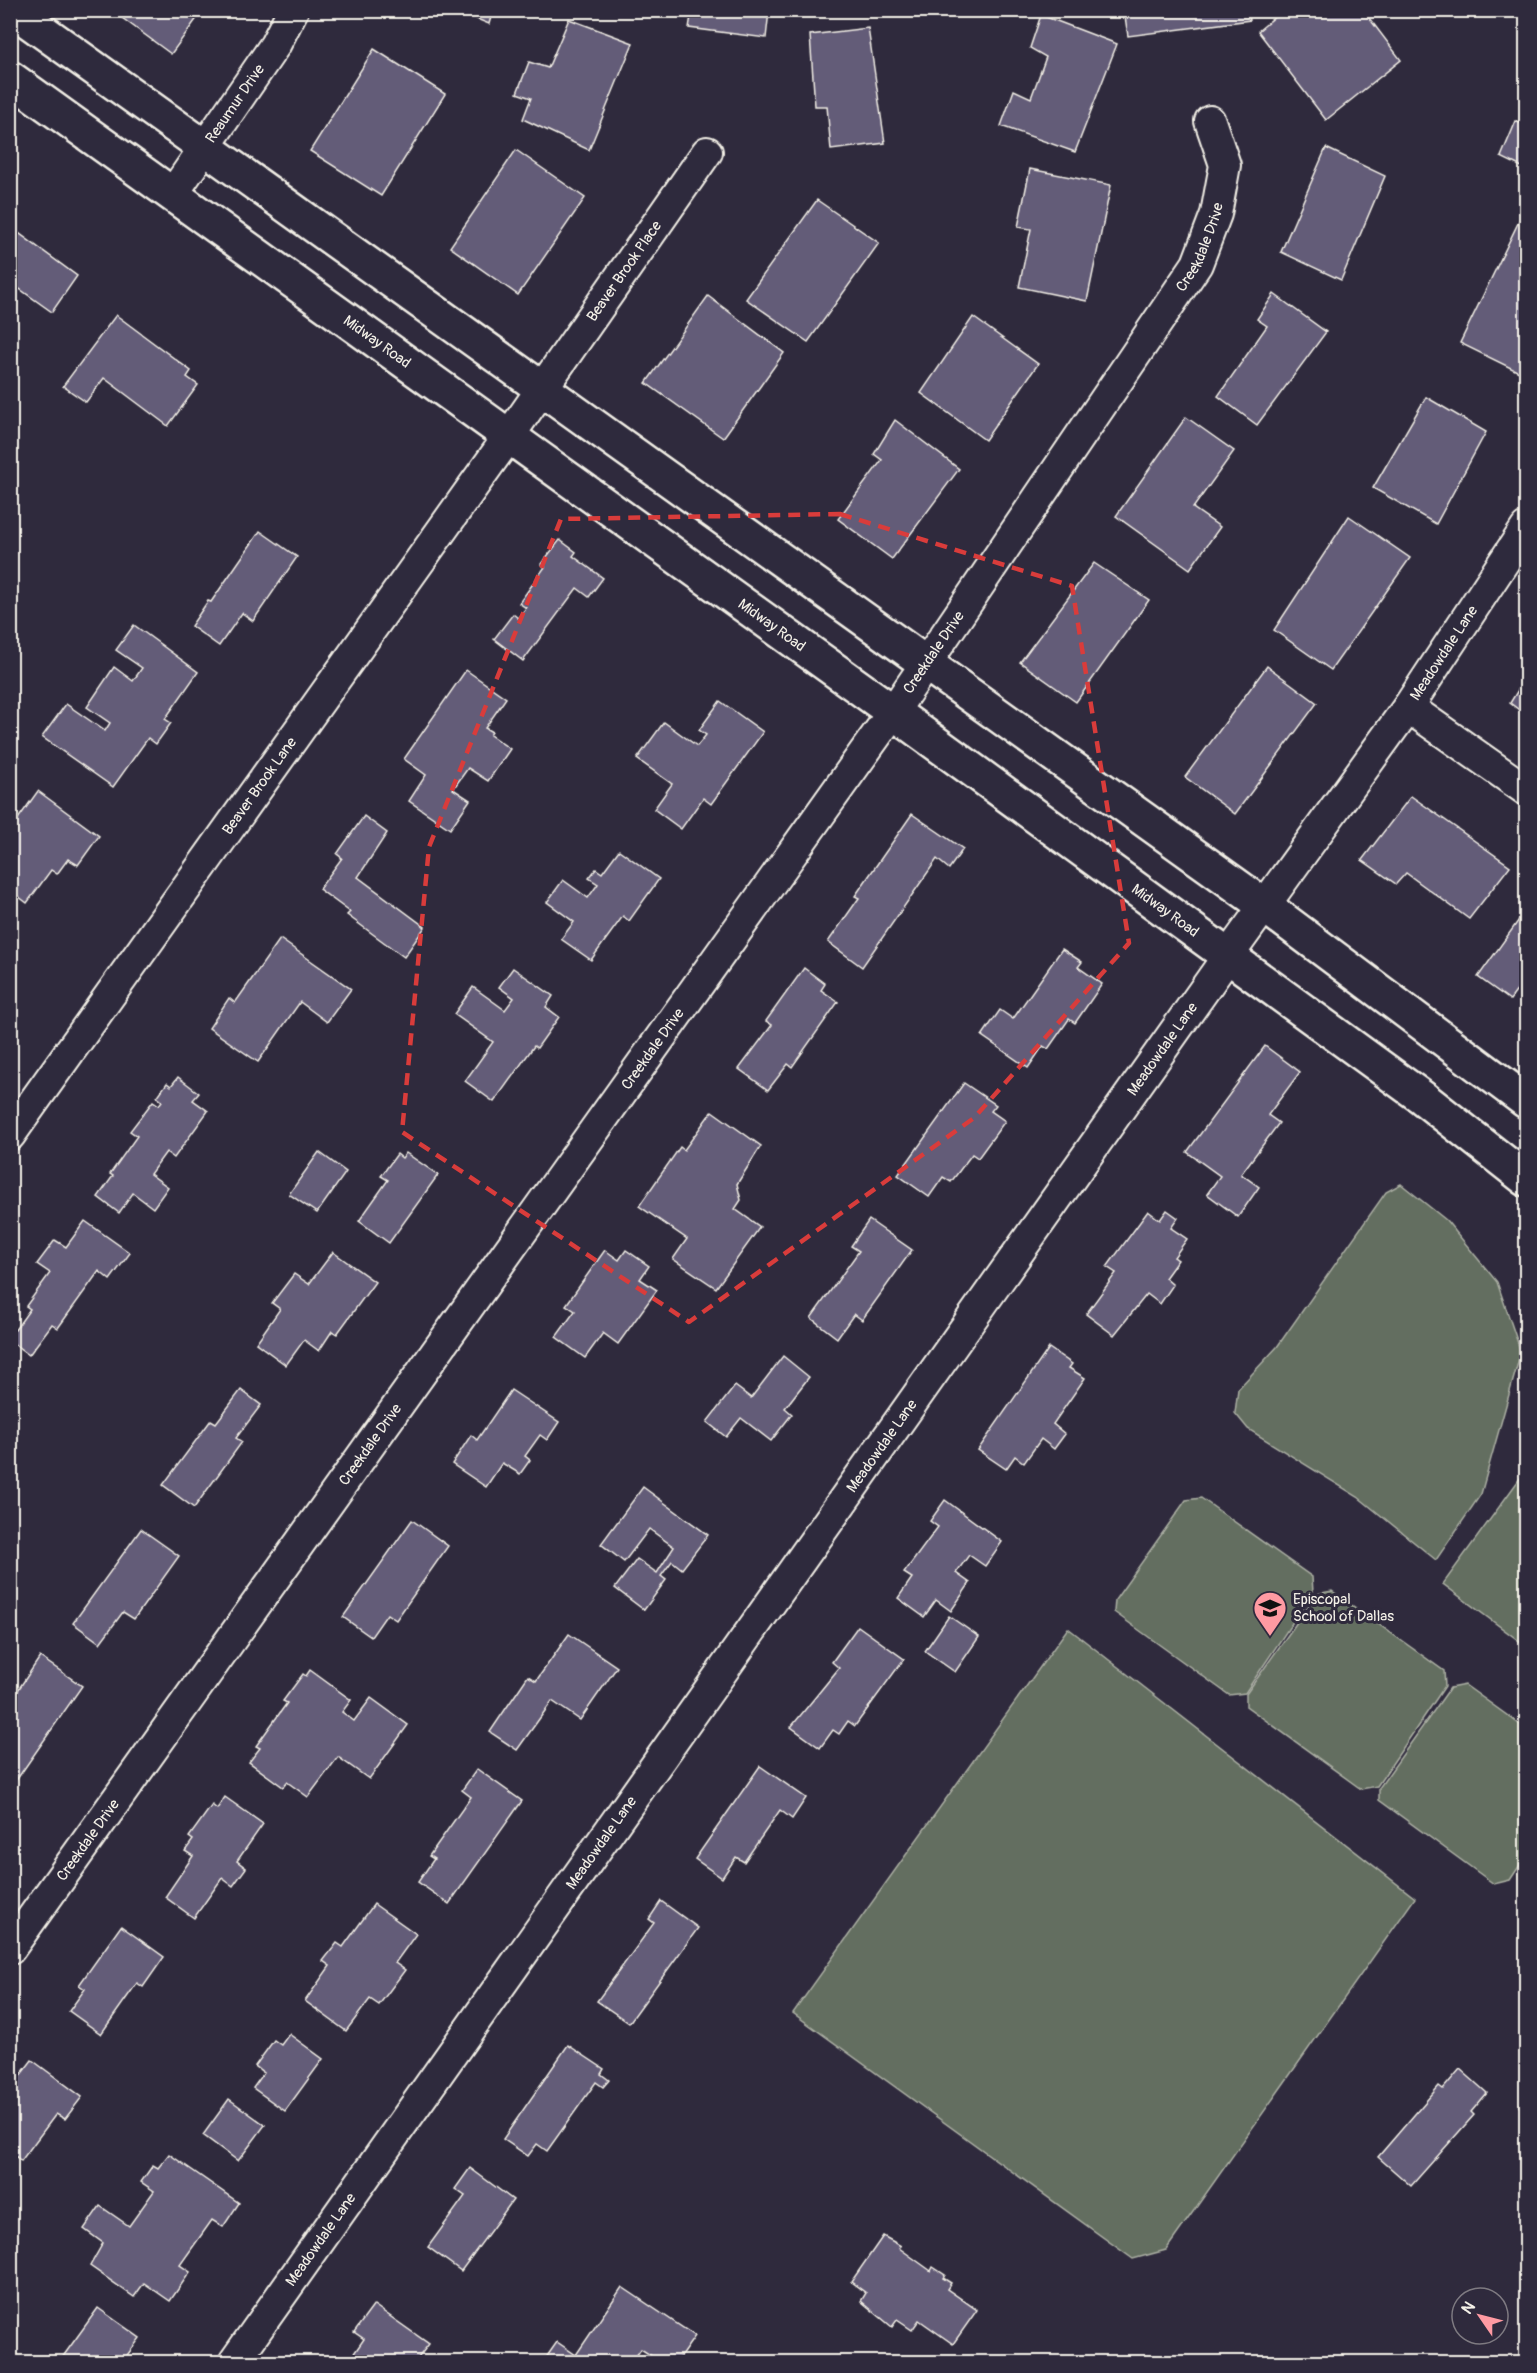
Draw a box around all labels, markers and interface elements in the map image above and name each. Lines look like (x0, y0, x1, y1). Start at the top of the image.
street label: Reaumur Drive (201, 60, 269, 147)
street label: Creekdale Drive (1172, 201, 1227, 295)
street label: Beaver Brook Place (582, 216, 666, 325)
street label: Midway Road (340, 311, 415, 372)
street label: Midway Road (734, 594, 809, 656)
street label: Meadowdale Lane (1406, 601, 1482, 704)
street label: Creekdale Drive (899, 607, 969, 697)
street label: Beaver Brook Lane (218, 733, 301, 838)
street label: Midway Road (1128, 880, 1203, 941)
street label: Meadowdale Lane (1123, 998, 1202, 1099)
street label: Creekdale Drive (617, 1004, 689, 1093)
street label: Meadowdale Lane (842, 1395, 921, 1496)
street label: Creekdale Drive (335, 1399, 406, 1489)
school or university icon: Episcopal School of Dallas (1252, 1590, 1288, 1637)
place label: Episcopal School of Dallas (1293, 1590, 1394, 1626)
street label: Meadowdale Lane (562, 1792, 641, 1893)
street label: Creekdale Drive (52, 1795, 124, 1885)
street label: Meadowdale Lane (281, 2189, 360, 2290)
north arrow (1450, 2286, 1510, 2346)
text: N (1457, 2298, 1480, 2318)

